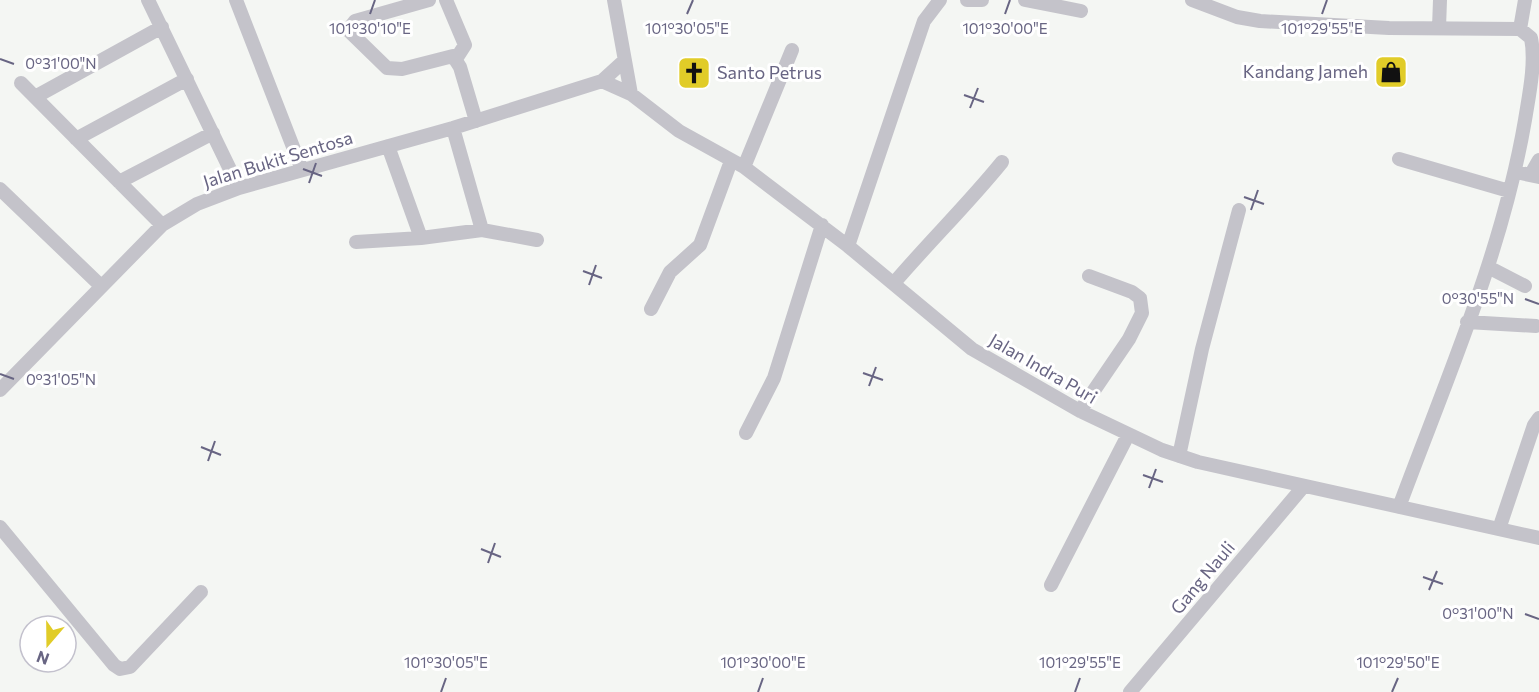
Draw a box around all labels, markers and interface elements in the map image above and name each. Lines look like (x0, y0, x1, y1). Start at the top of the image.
text: 101°30'10"E (329, 19, 411, 37)
text: 101°30'05"E (645, 19, 729, 37)
text: 101°30'00"E (962, 19, 1048, 37)
text: 101°29'55"E (1281, 19, 1363, 37)
text: 0°31'00"N (25, 54, 97, 72)
shop icon: Kandang Jameh (1373, 54, 1409, 90)
church icon: Santo Petrus (676, 55, 712, 91)
place label: Kandang Jameh (1243, 60, 1368, 82)
place label: Santo Petrus (717, 61, 822, 83)
street label: Jalan Bukit Sentosa (200, 126, 355, 192)
text: 0°30'55"N (1442, 289, 1514, 307)
street label: Jalan Indra Puri (986, 328, 1101, 408)
text: 0°31'05"N (26, 370, 96, 388)
street label: Gang Nauli (1165, 536, 1239, 618)
text: 0°31'00"N (1442, 604, 1514, 622)
north arrow (18, 614, 78, 674)
text: N (34, 648, 52, 670)
text: 101°30'05"E (404, 653, 488, 671)
text: 101°30'00"E (720, 653, 806, 671)
text: 101°29'55"E (1039, 653, 1121, 671)
text: 101°29'50"E (1356, 653, 1440, 671)

